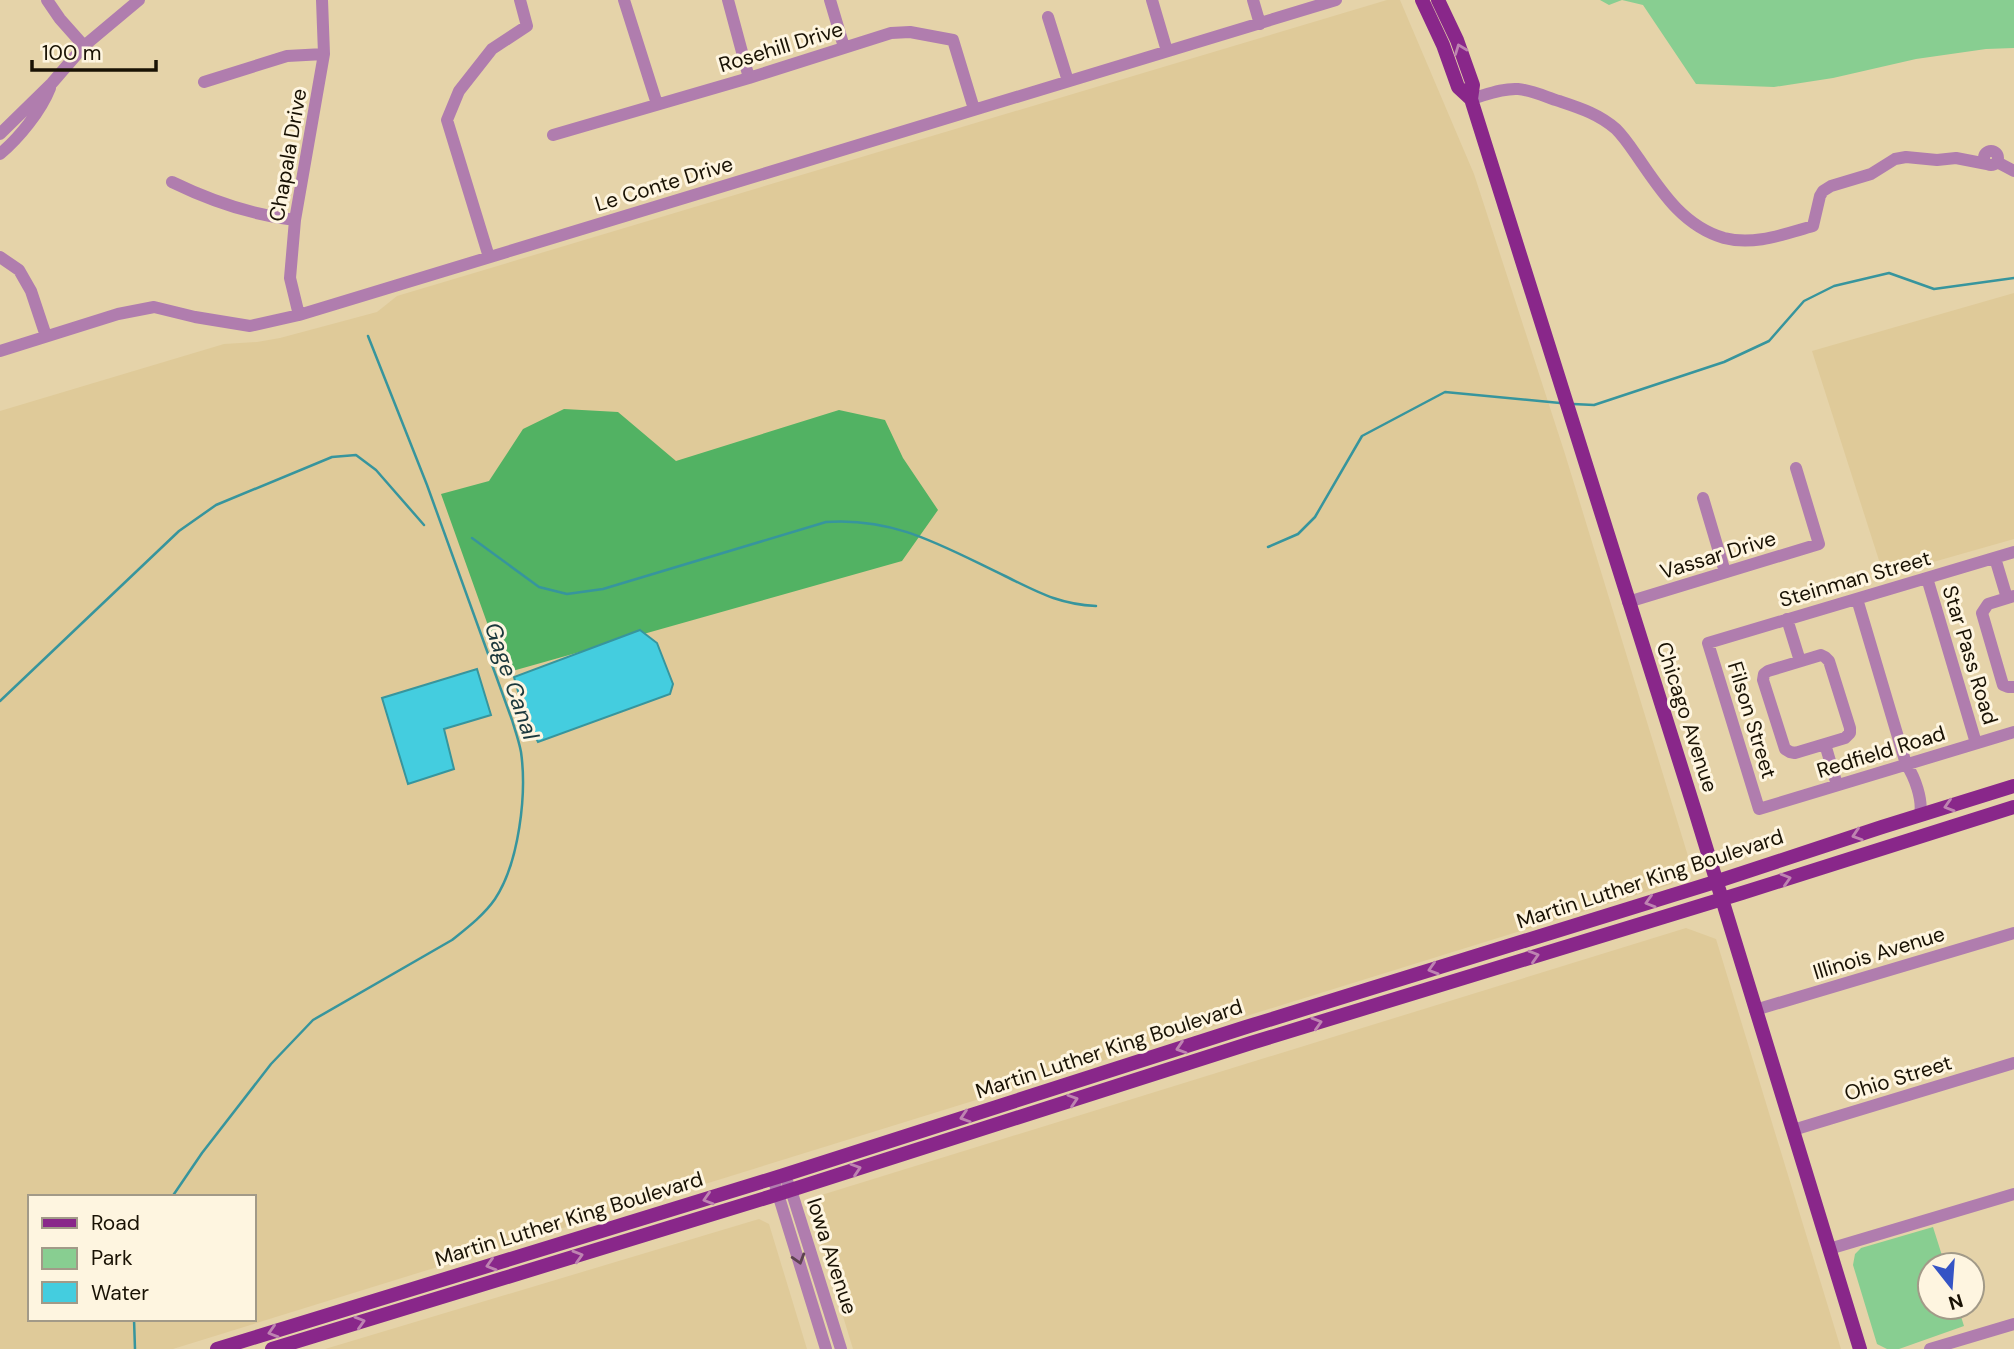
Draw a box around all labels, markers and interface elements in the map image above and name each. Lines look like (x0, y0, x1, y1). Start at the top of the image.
street label: Rosehill Drive (715, 15, 847, 79)
scale bar (32, 28, 156, 72)
text: 100 m (42, 39, 102, 67)
one-way arrow (1454, 43, 1468, 55)
street label: Chapala Drive (263, 86, 313, 224)
street label: Le Conte Drive (592, 150, 736, 218)
street label: Vassar Drive (1657, 524, 1779, 586)
street label: Steinman Street (1776, 544, 1934, 614)
street label: Star Pass Road (1936, 582, 2004, 728)
water label: Gage Canal (478, 618, 546, 745)
street label: Chicago Avenue (1650, 638, 1724, 796)
street label: Filson Street (1721, 658, 1783, 782)
street label: Redfield Road (1813, 719, 1949, 785)
one-way arrow (1943, 798, 1956, 812)
street label: Martin Luther King Boulevard (1513, 823, 1787, 935)
one-way arrow (1851, 827, 1864, 841)
one-way arrow (1779, 873, 1791, 887)
one-way arrow (1645, 893, 1657, 908)
street label: Illinois Avenue (1810, 920, 1948, 986)
one-way arrow (1527, 950, 1540, 964)
one-way arrow (1427, 961, 1440, 975)
street label: Martin Luther King Boulevard (972, 993, 1246, 1105)
one-way arrow (1310, 1016, 1322, 1031)
one-way arrow (1176, 1039, 1188, 1054)
street label: Ohio Street (1841, 1048, 1955, 1108)
one-way arrow (1066, 1094, 1078, 1108)
one-way arrow (959, 1109, 971, 1123)
one-way arrow (850, 1163, 862, 1178)
street label: Martin Luther King Boulevard (432, 1165, 706, 1273)
one-way arrow (702, 1190, 714, 1205)
street label: Iowa Avenue (800, 1194, 864, 1318)
legend (28, 1195, 256, 1321)
text: Road (91, 1209, 140, 1237)
text: Park (91, 1244, 133, 1272)
one-way arrow (572, 1249, 584, 1264)
north arrow (1916, 1251, 1986, 1321)
one-way arrow (790, 1253, 805, 1265)
one-way arrow (485, 1257, 497, 1271)
text: Water (91, 1279, 149, 1307)
text: N (1946, 1288, 1966, 1316)
one-way arrow (354, 1316, 366, 1330)
one-way arrow (267, 1323, 279, 1338)

